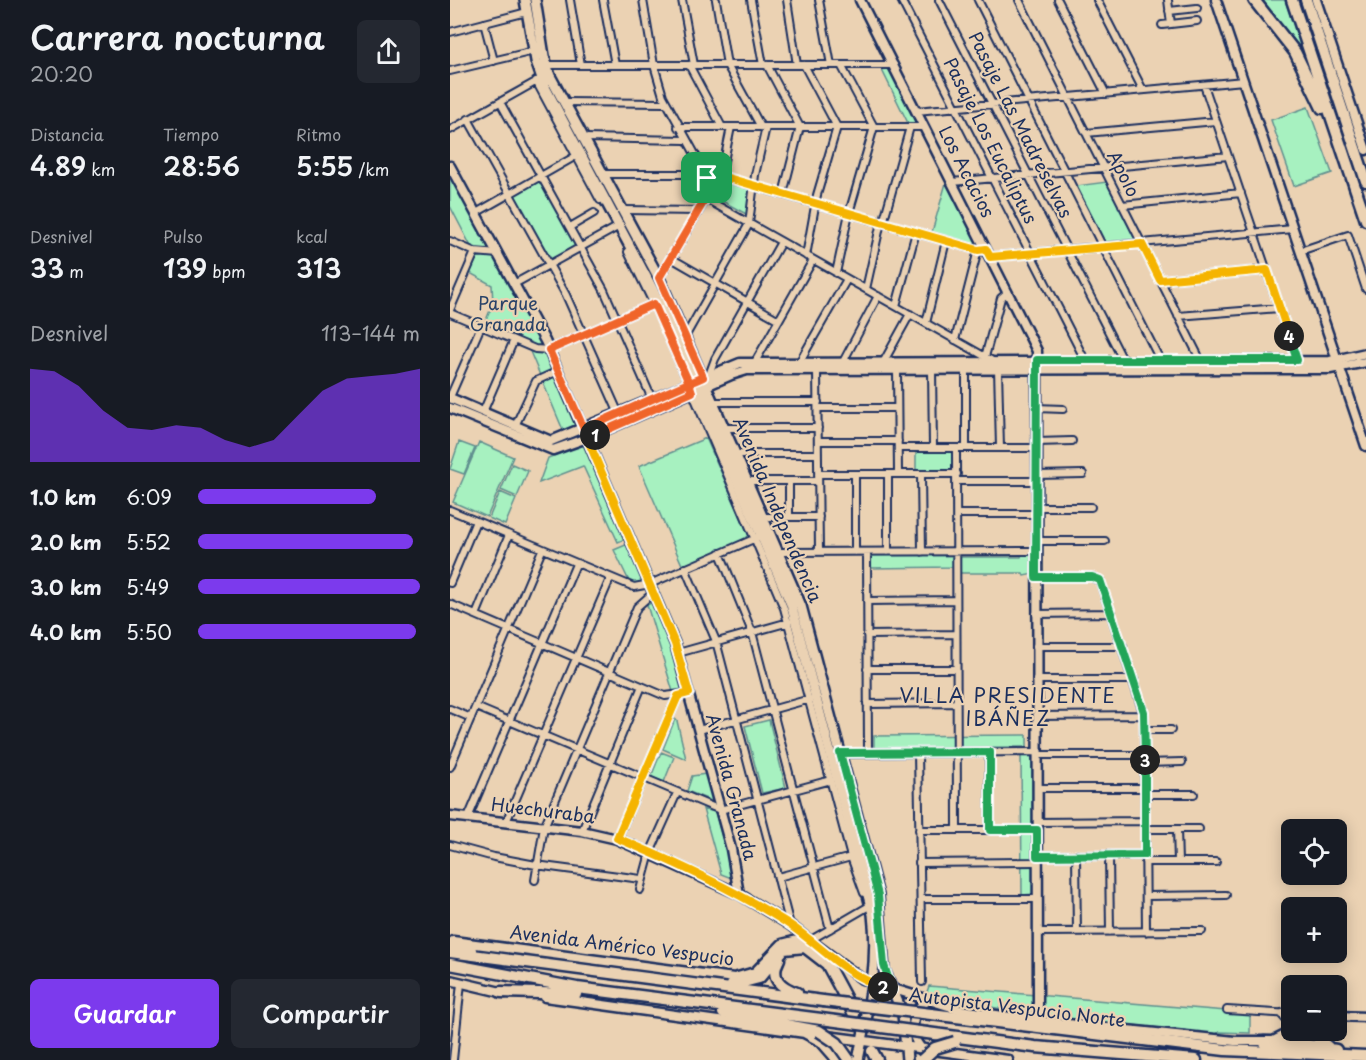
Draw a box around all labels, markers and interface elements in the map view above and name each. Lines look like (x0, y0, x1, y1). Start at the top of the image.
text: Carrera nocturna (30, 11, 325, 61)
button: share (357, 20, 420, 83)
street label: Pasaje Las Madreselvas (963, 26, 1080, 222)
street label: Pasaje Los Eucaliptus (938, 53, 1045, 228)
text: 20:20 (30, 59, 93, 89)
street label: Los Acacios (933, 121, 1002, 222)
text: Distancia (30, 122, 104, 146)
text: Tiempo (163, 122, 219, 146)
text: Ritmo (296, 122, 341, 146)
street label: Apolo (1101, 145, 1147, 201)
text: 4.89 (30, 146, 86, 185)
text: 28:56 (163, 146, 240, 185)
text: 5:55 (296, 146, 353, 185)
pin (681, 152, 732, 203)
text: km (86, 157, 115, 181)
text: /km (353, 157, 389, 181)
icon: arrive (690, 161, 723, 194)
text: Desnivel (30, 224, 92, 248)
text: Pulso (163, 224, 203, 248)
text: kcal (296, 224, 328, 248)
text: 33 (30, 248, 64, 287)
text: 139 (163, 248, 207, 287)
text: 313 (296, 248, 342, 287)
text: m (64, 259, 84, 283)
text: bpm (207, 259, 246, 283)
park label: Parque Granada (470, 289, 547, 337)
text: Desnivel (30, 318, 108, 348)
text: 113–144 m (321, 318, 420, 348)
pin: 4 (1274, 321, 1304, 351)
text: 4 (1284, 324, 1294, 348)
street label: Avenida Independencia (727, 412, 830, 606)
pin: 1 (580, 420, 610, 450)
text: 1 (591, 423, 599, 447)
text: 1.0 km (30, 482, 97, 512)
text: 6:09 (126, 482, 172, 512)
text: 2.0 km (30, 527, 102, 557)
text: 5:52 (126, 527, 171, 557)
text: 3.0 km (30, 572, 102, 602)
text: 5:49 (126, 572, 169, 602)
text: 4.0 km (30, 617, 102, 647)
text: 5:50 (126, 617, 172, 647)
district label: VILLA PRESIDENTE IBÁÑEZ (900, 680, 1116, 733)
street label: Avenida Granada (700, 710, 765, 864)
pin: 3 (1130, 745, 1160, 775)
text: 3 (1140, 748, 1150, 772)
street label: Huechuraba (490, 790, 597, 829)
map controls (1281, 819, 1347, 1041)
button: locate (1281, 819, 1347, 885)
button: + (1281, 897, 1347, 963)
street label: Avenida Américo Vespucio (509, 917, 736, 972)
pin: 2 (868, 972, 898, 1002)
text: 2 (877, 975, 889, 999)
button: − (1281, 975, 1347, 1041)
button: Guardar (30, 979, 219, 1048)
button: Compartir (231, 979, 420, 1048)
street label: Autopista Vespucio Norte (908, 980, 1127, 1033)

